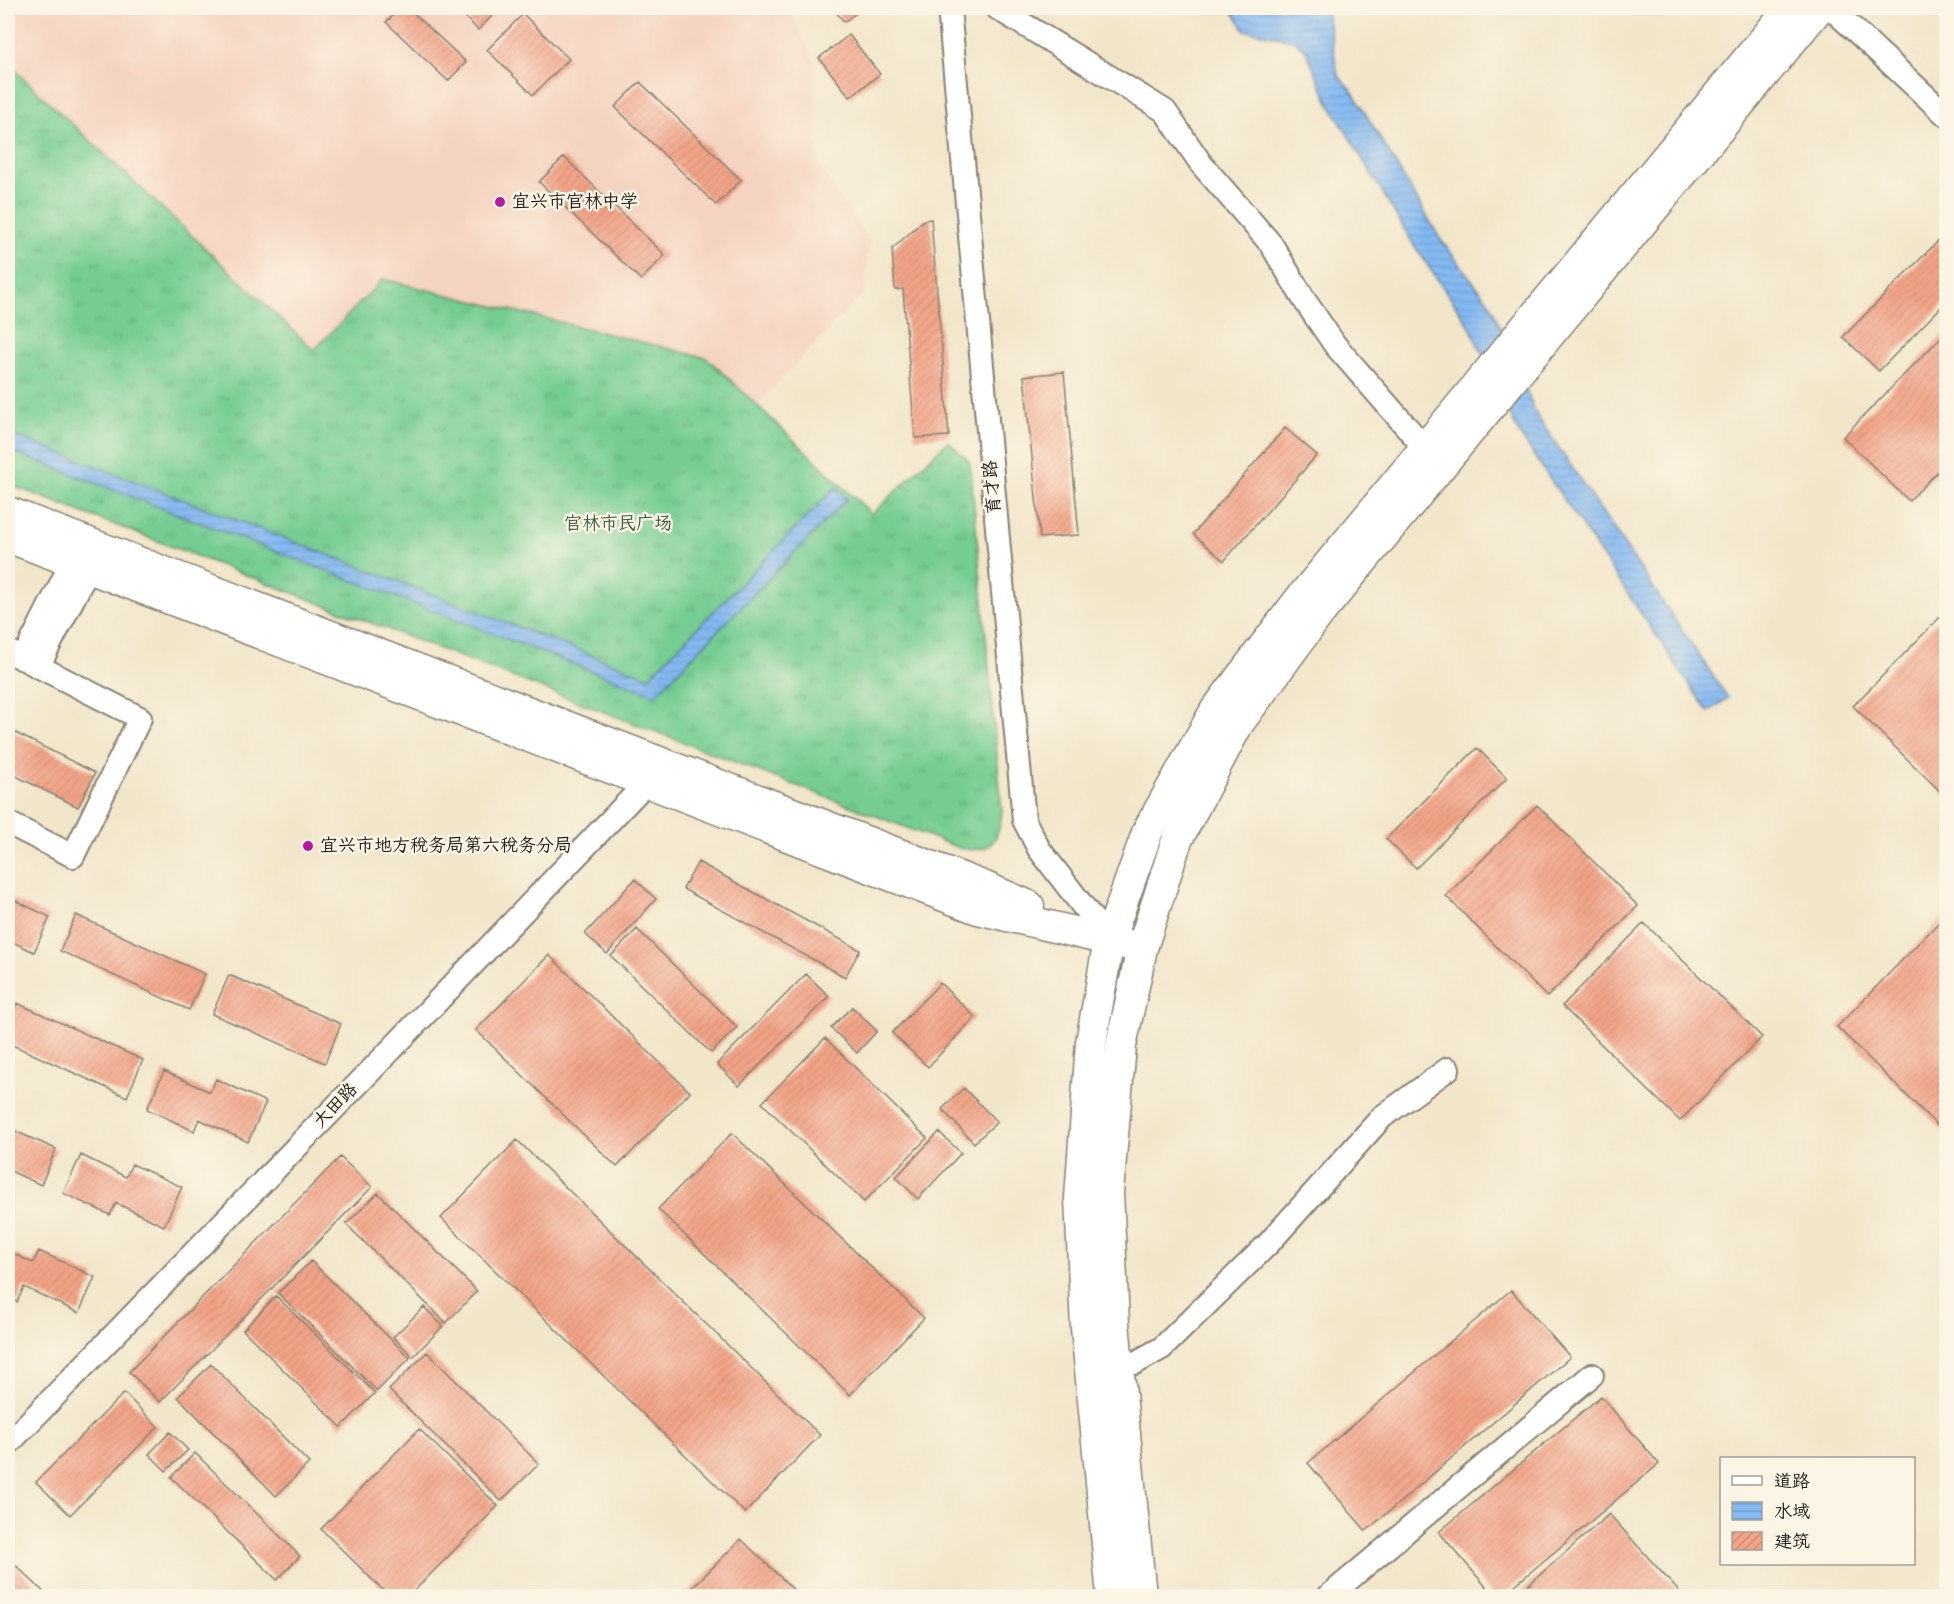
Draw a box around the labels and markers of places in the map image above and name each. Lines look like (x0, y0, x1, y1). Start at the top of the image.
place label: 宜兴市官林中学 (512, 188, 638, 217)
marker: 宜兴市官林中学 (493, 195, 507, 209)
place label: 宜兴市地方税务局第六税务分局 (320, 832, 572, 861)
marker: 宜兴市地方税务局第六税务分局 (301, 839, 315, 853)

